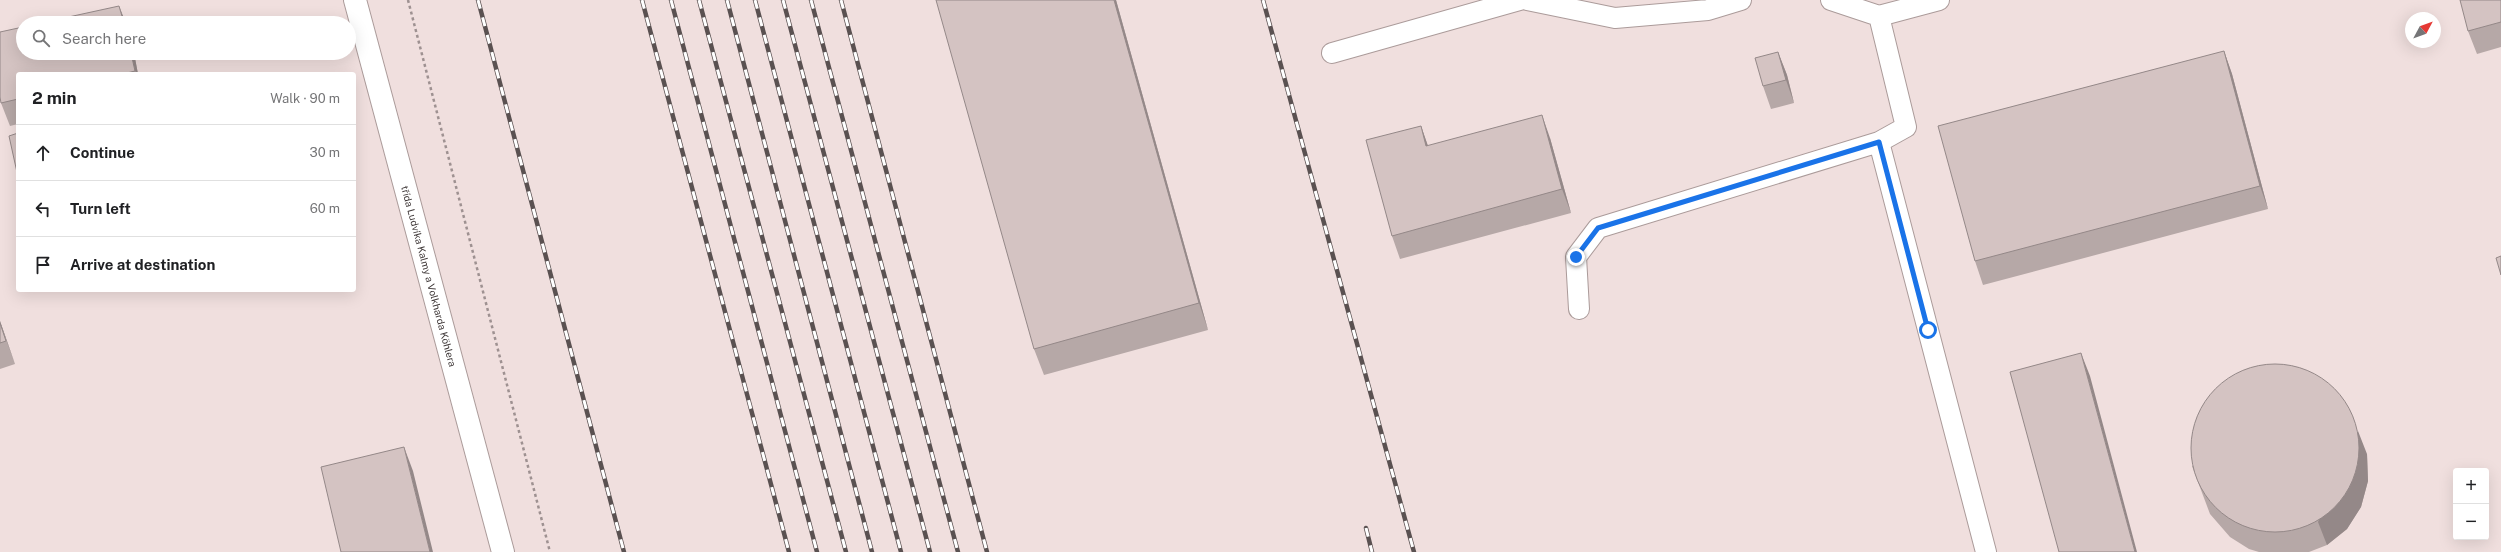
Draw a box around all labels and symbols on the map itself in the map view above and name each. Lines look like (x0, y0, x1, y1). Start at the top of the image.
north arrow (2405, 12, 2441, 48)
street label: třída Ludvíka Kalmy a Volkharda Köhlera (399, 184, 459, 368)
route end (1567, 248, 1585, 266)
route start (1919, 321, 1937, 339)

